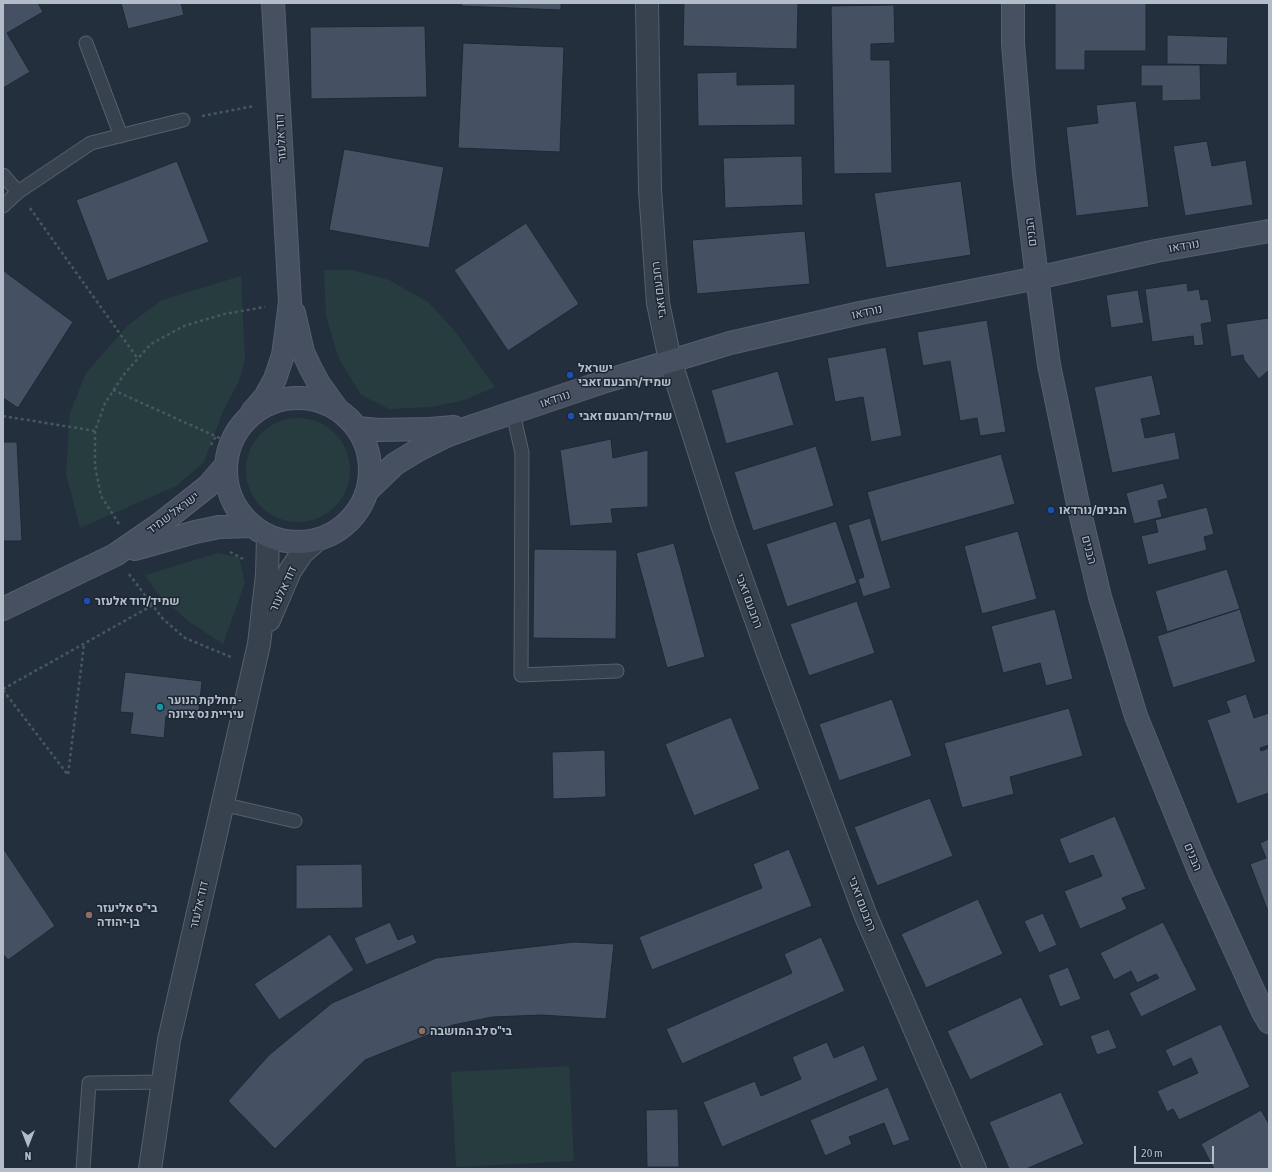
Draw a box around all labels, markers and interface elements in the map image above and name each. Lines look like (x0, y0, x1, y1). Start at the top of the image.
street label: דוד אלעזר (273, 113, 289, 163)
street label: הבנים (1022, 217, 1040, 247)
street label: נורדאו (1167, 236, 1201, 256)
street label: רחבעם זאבי (648, 261, 670, 319)
street label: נורדאו (850, 302, 884, 322)
place label: ישראל שמיד/רחבעם זאבי (578, 361, 671, 389)
marker: ישראל שמיד/רחבעם זאבי (565, 370, 575, 380)
street label: נורדאו (538, 387, 572, 411)
place label: שמיד/רחבעם זאבי (579, 409, 672, 423)
marker: שמיד/רחבעם זאבי (566, 411, 576, 421)
street label: ישראל שמיד (144, 489, 202, 537)
place label: הבנים/נורדאו (1059, 503, 1127, 517)
marker: הבנים/נורדאו (1046, 505, 1056, 515)
street label: הבנים (1079, 534, 1099, 566)
street label: דוד אלעזר (266, 564, 300, 614)
street label: רחבעם זאבי (732, 571, 766, 631)
place label: שמיד/דוד אלעזר (95, 594, 180, 608)
marker: שמיד/דוד אלעזר (82, 596, 92, 606)
place label: מחלקת הנוער - עיריית נס ציונה (168, 693, 244, 721)
marker: מחלקת הנוער - עיריית נס ציונה (155, 702, 165, 712)
street label: הבנים (1181, 841, 1205, 873)
street label: רחבעם זאבי (845, 875, 879, 933)
street label: דוד אלעזר (187, 880, 211, 930)
place label: בי"ס אליעזר בן-יהודה (97, 901, 158, 929)
marker: בי"ס אליעזר בן-יהודה (84, 910, 94, 920)
place label: בי"ס לב המושבה (430, 1024, 512, 1038)
marker: בי"ס לב המושבה (417, 1026, 427, 1036)
north arrow (8, 1124, 48, 1164)
scale bar (1136, 1138, 1216, 1164)
text: 20 m (1141, 1146, 1163, 1160)
text: N (25, 1150, 31, 1162)

